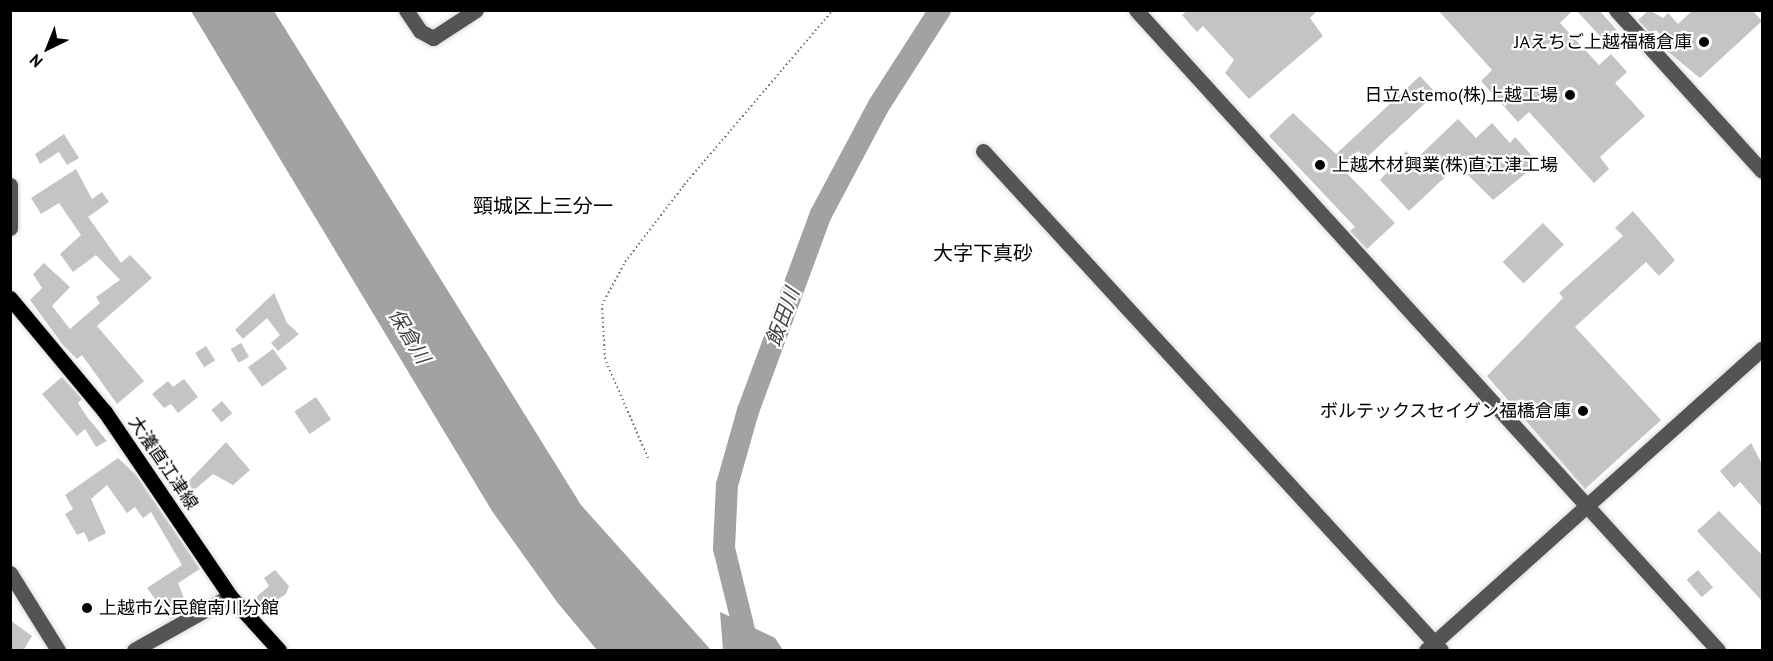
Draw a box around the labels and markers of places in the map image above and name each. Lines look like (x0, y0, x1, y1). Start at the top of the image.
place label: JAえちご上越福橋倉庫 (1514, 31, 1692, 53)
marker: JAえちご上越福橋倉庫 (1697, 35, 1711, 49)
place label: 日立Astemo(株)上越工場 (1365, 84, 1558, 106)
marker: 日立Astemo(株)上越工場 (1563, 88, 1577, 102)
place label: 上越木材興業(株)直江津工場 (1332, 154, 1558, 176)
marker: 上越木材興業(株)直江津工場 (1313, 158, 1327, 172)
place label: ボルテックスセイグン福橋倉庫 (1319, 400, 1571, 422)
marker: ボルテックスセイグン福橋倉庫 (1576, 404, 1590, 418)
place label: 上越市公民館南川分館 (99, 597, 279, 619)
marker: 上越市公民館南川分館 (80, 601, 94, 615)

